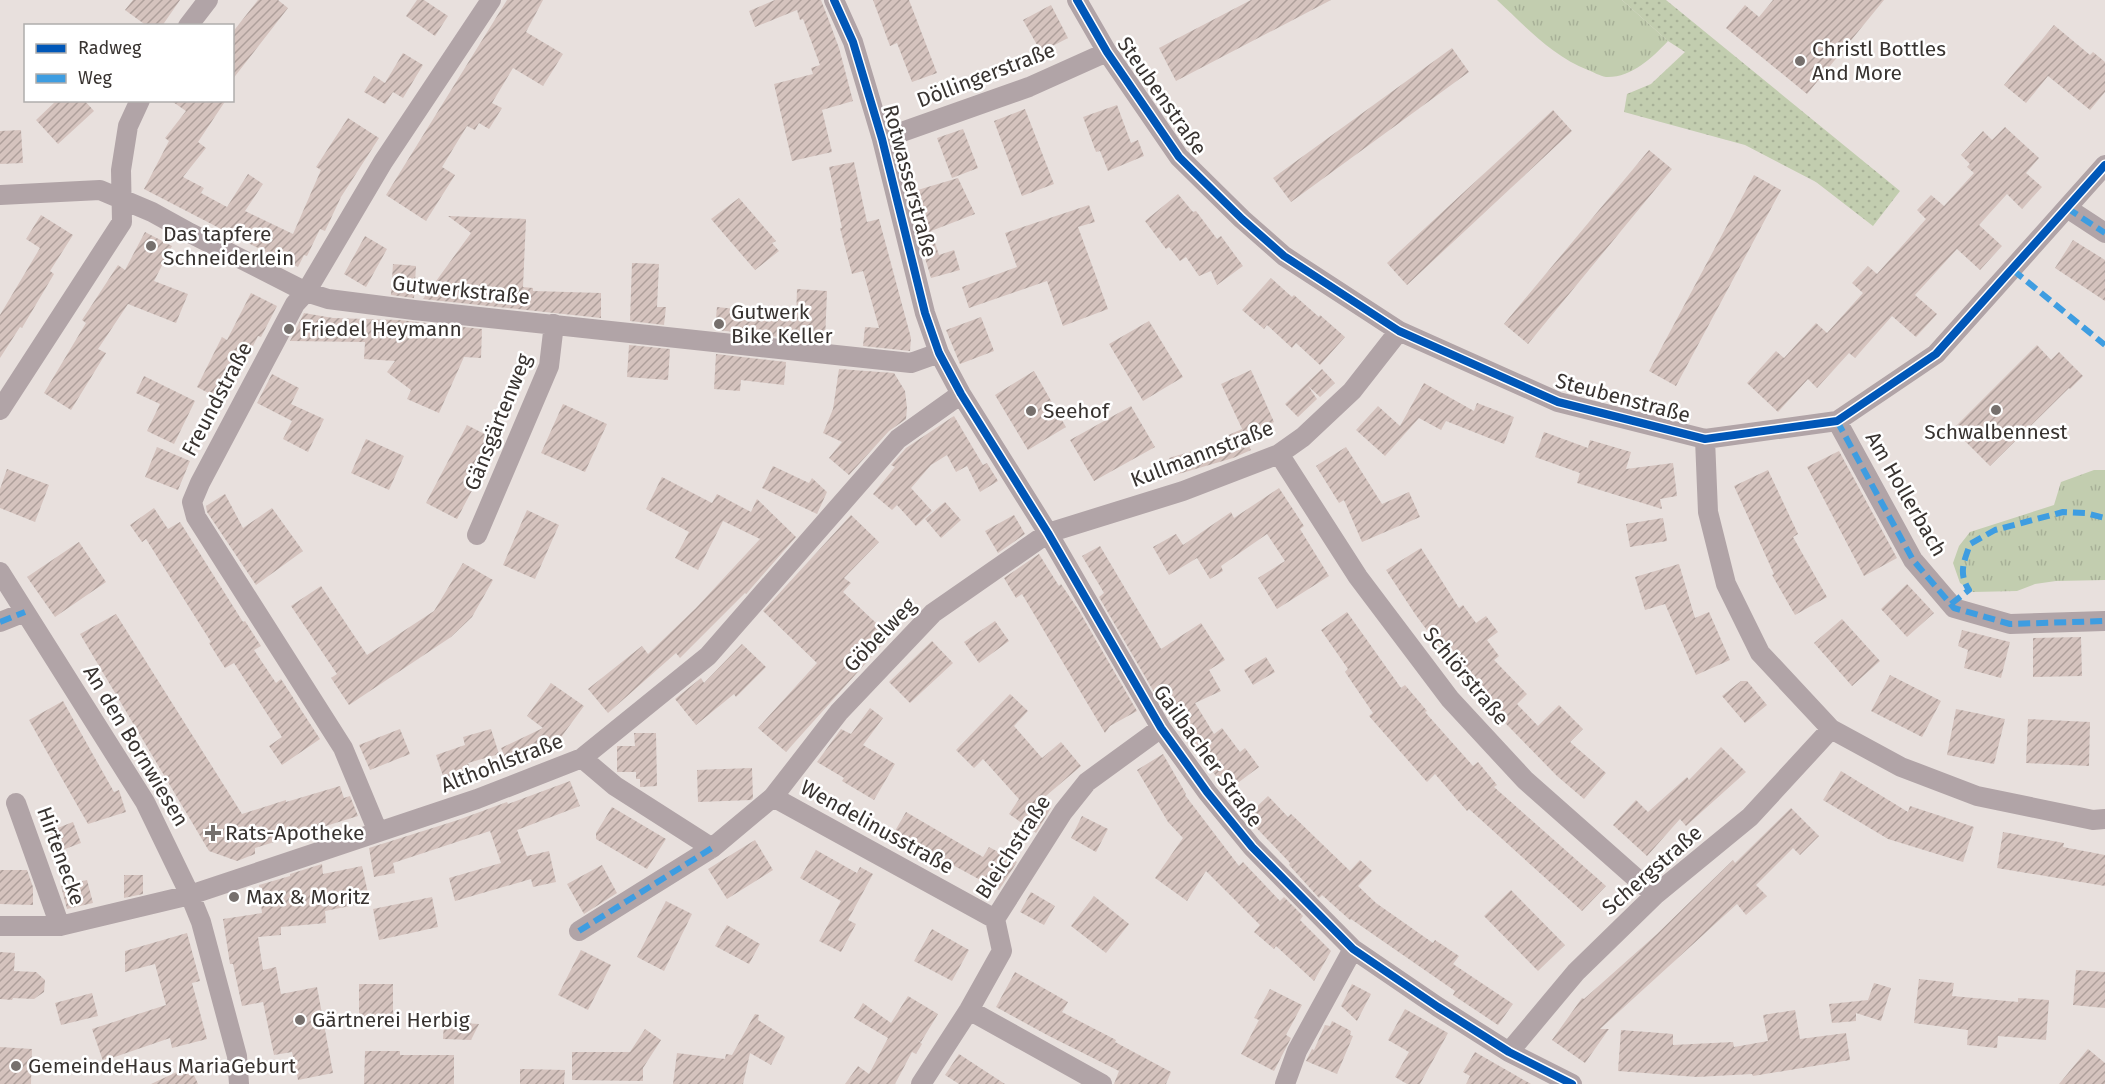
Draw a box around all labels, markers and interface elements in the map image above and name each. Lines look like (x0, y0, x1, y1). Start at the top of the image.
legend (24, 24, 234, 102)
street label: Steubenstraße (1112, 32, 1212, 160)
place label: Christl Bottles And More (1812, 36, 1946, 86)
text: Radweg (78, 37, 142, 59)
street label: Döllingerstraße (913, 37, 1059, 113)
marker: Christl Bottles And More (1793, 54, 1807, 68)
text: Weg (78, 67, 112, 89)
street label: Rotwasserstraße (877, 102, 943, 260)
place label: Das tapfere Schneiderlein (163, 221, 294, 271)
marker: Das tapfere Schneiderlein (144, 239, 158, 253)
street label: Gutwerkstraße (391, 270, 531, 310)
place label: Gutwerk Bike Keller (731, 299, 833, 349)
place label: Friedel Heymann (301, 316, 462, 342)
marker: Gutwerk Bike Keller (712, 317, 726, 331)
marker: Friedel Heymann (282, 322, 296, 336)
street label: Freundstraße (176, 337, 258, 461)
street label: Gänsgärtenweg (459, 350, 537, 494)
street label: Steubenstraße (1553, 367, 1693, 429)
place label: Seehof (1043, 398, 1111, 424)
marker: Schwalbennest (1989, 403, 2003, 417)
marker: Seehof (1024, 404, 1038, 418)
street label: Kullmannstraße (1127, 415, 1277, 493)
place label: Schwalbennest (1924, 419, 2068, 445)
street label: Am Hollerbach (1860, 427, 1952, 561)
street label: Göbelweg (838, 592, 922, 677)
street label: Schlörstraße (1417, 622, 1515, 730)
street label: An den Bornwiesen (78, 661, 194, 831)
street label: Gailbacher Straße (1148, 680, 1268, 832)
street label: Althohlstraße (437, 728, 567, 798)
street label: Wendelinusstraße (796, 774, 958, 880)
street label: Bleichstraße (970, 790, 1056, 904)
street label: Hirtenecke (31, 803, 91, 909)
place label: Rats-Apotheke (225, 820, 364, 846)
street label: Schergstraße (1597, 820, 1707, 920)
marker: Rats-Apotheke (206, 826, 220, 840)
place label: Max & Moritz (246, 884, 370, 910)
marker: Max & Moritz (227, 890, 241, 904)
place label: Gärtnerei Herbig (312, 1007, 470, 1033)
marker: Gärtnerei Herbig (293, 1013, 307, 1027)
place label: GemeindeHaus MariaGeburt (28, 1053, 296, 1079)
marker: GemeindeHaus MariaGeburt (9, 1059, 23, 1073)

